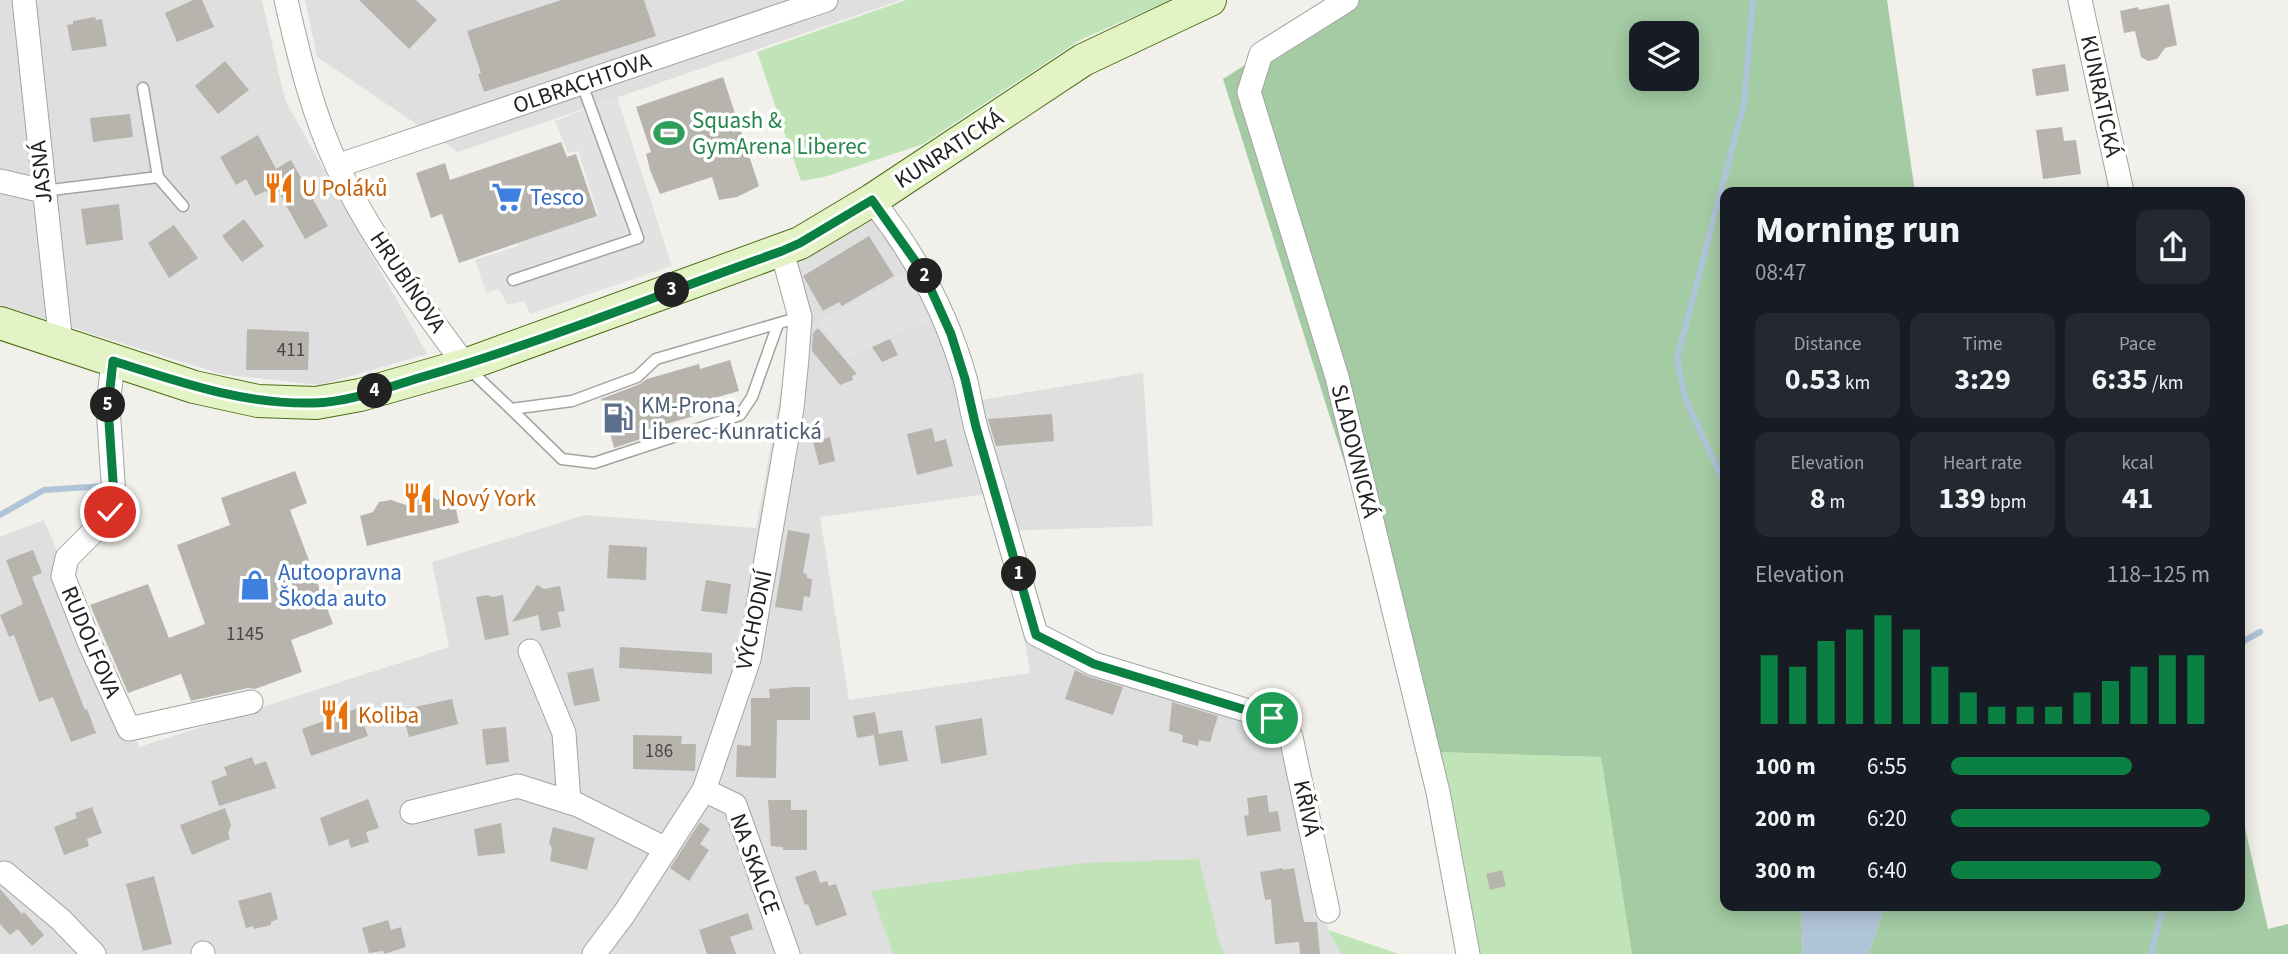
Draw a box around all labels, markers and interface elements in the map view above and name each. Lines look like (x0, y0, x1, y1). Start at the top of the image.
map controls (1629, 21, 1699, 91)
button: layers (1629, 21, 1699, 91)
street label: KUNRATICKÁ (2072, 32, 2130, 161)
street label: OLBRACHTOVA (508, 44, 656, 122)
street label: KUNRATICKÁ (888, 101, 1010, 197)
place label: Squash & GymArena Liberec (692, 104, 867, 163)
sports icon: Squash & GymArena Liberec (652, 116, 686, 150)
street label: JASNÁ (21, 138, 61, 205)
restaurant icon: U Poláků (262, 171, 296, 205)
place label: U Poláků (302, 172, 387, 205)
supermarket icon: Tesco (490, 180, 524, 214)
place label: Tesco (530, 181, 584, 214)
text: Morning run (1755, 203, 1960, 257)
button: share (2136, 210, 2210, 284)
street label: HRUBÍNOVA (362, 225, 455, 340)
text: 08:47 (1755, 256, 1806, 289)
pin: 2 (908, 258, 942, 294)
text: 2 (919, 262, 930, 289)
pin: 3 (654, 272, 690, 308)
text: 3 (666, 276, 677, 303)
text: Distance (1794, 331, 1861, 358)
text: Time (1962, 331, 2003, 358)
text: Pace (2119, 331, 2156, 358)
house number: 411 (277, 337, 305, 364)
text: 0.53 (1785, 358, 1841, 401)
text: 3:29 (1954, 358, 2011, 401)
text: 6:35 (2091, 358, 2148, 401)
text: km (1841, 370, 1870, 397)
text: /km (2148, 370, 2184, 397)
pin: 4 (358, 374, 392, 408)
text: 4 (369, 377, 380, 404)
street label: SLADOVNICKÁ (1322, 381, 1388, 522)
pin: 5 (90, 388, 126, 422)
place label: KM-Prona, Liberec-Kunratická (641, 389, 822, 448)
text: 5 (102, 391, 113, 418)
fuel station icon: KM-Prona, Liberec-Kunratická (601, 401, 635, 435)
text: Elevation (1791, 450, 1864, 477)
text: Heart rate (1943, 450, 2022, 477)
text: kcal (2122, 450, 2153, 477)
text: 8 (1810, 477, 1826, 520)
text: 139 (1938, 477, 1986, 520)
text: 41 (2122, 477, 2153, 520)
restaurant icon: Nový York (401, 481, 435, 515)
pin (80, 482, 140, 542)
place label: Nový York (441, 482, 537, 515)
text: m (1826, 489, 1845, 516)
text: bpm (1986, 489, 2027, 516)
icon: check (91, 493, 129, 531)
place label: Autoopravna Škoda auto (278, 556, 402, 615)
pin: 1 (1002, 556, 1036, 592)
text: Elevation (1755, 558, 1845, 591)
text: 118–125 m (2107, 558, 2210, 591)
text: 1 (1013, 560, 1024, 587)
street label: VÝCHODNÍ (727, 566, 781, 673)
shop icon: Autoopravna Škoda auto (238, 568, 272, 602)
street label: RUDOLFOVA (53, 581, 130, 704)
house number: 1145 (226, 621, 264, 648)
pin (1242, 688, 1302, 748)
restaurant icon: Koliba (318, 698, 352, 732)
place label: Koliba (358, 699, 419, 732)
icon: arrive (1253, 699, 1291, 737)
house number: 186 (645, 738, 673, 765)
text: 100 m (1755, 750, 1816, 783)
text: 6:55 (1867, 750, 1907, 783)
street label: KŘIVÁ (1285, 777, 1329, 840)
text: 200 m (1755, 802, 1816, 835)
text: 6:20 (1867, 802, 1907, 835)
street label: NA SKALCE (721, 809, 789, 919)
text: 300 m (1755, 854, 1816, 887)
text: 6:40 (1867, 854, 1907, 887)

